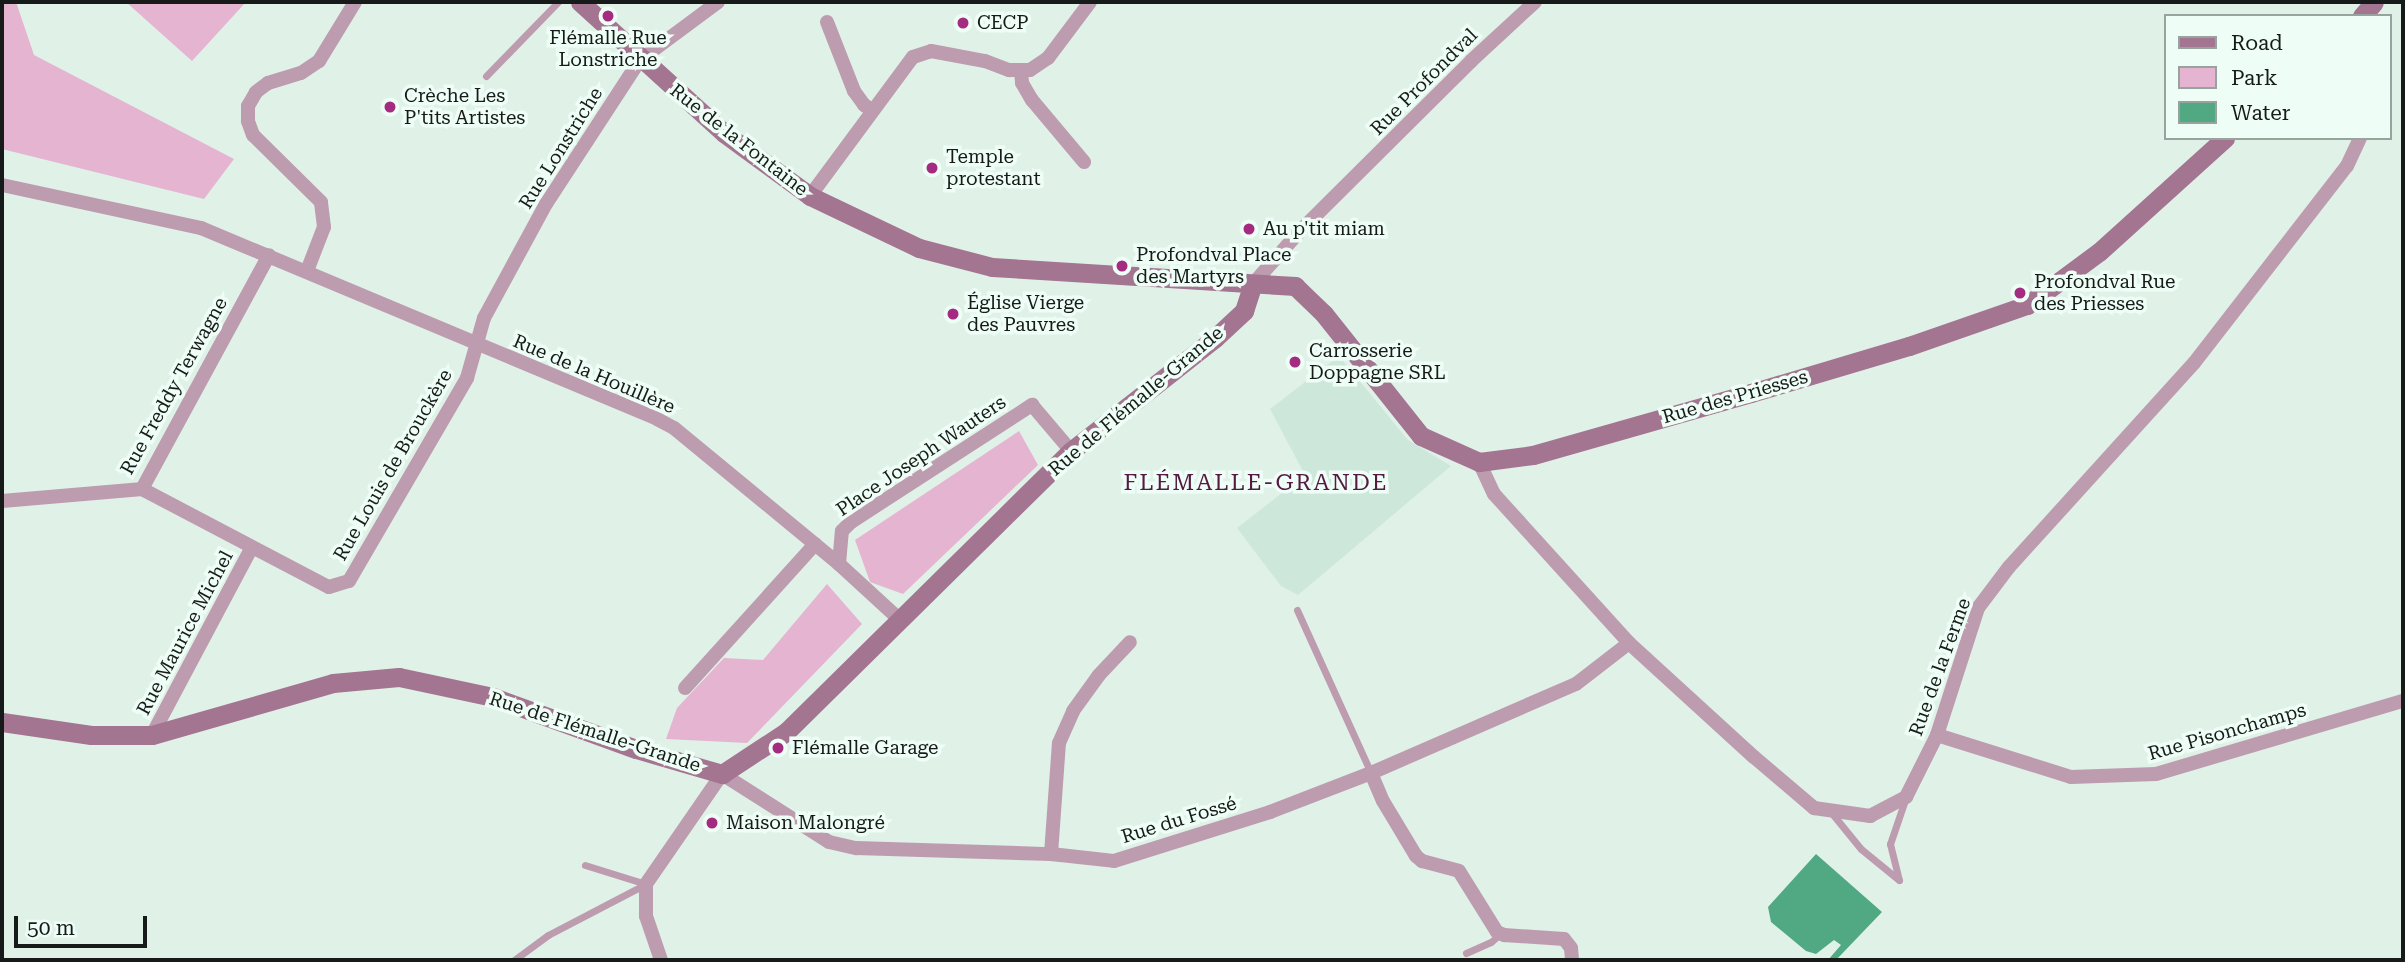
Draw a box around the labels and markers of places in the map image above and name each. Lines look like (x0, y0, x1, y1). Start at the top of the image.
marker: Flémalle Rue Lonstriche (600, 8, 616, 24)
place label: CECP (977, 12, 1029, 34)
marker: CECP (955, 15, 971, 31)
place label: Flémalle Rue Lonstriche (549, 27, 667, 71)
place label: Crèche Les P'tits Artistes (404, 85, 525, 129)
marker: Crèche Les P'tits Artistes (382, 99, 398, 115)
place label: Temple protestant (946, 146, 1041, 190)
marker: Temple protestant (924, 160, 940, 176)
place label: Au p'tit miam (1263, 218, 1385, 240)
marker: Au p'tit miam (1241, 221, 1257, 237)
place label: Profondval Place des Martyrs (1136, 244, 1292, 288)
marker: Profondval Place des Martyrs (1114, 258, 1130, 274)
place label: Profondval Rue des Priesses (2034, 271, 2176, 315)
marker: Profondval Rue des Priesses (2012, 285, 2028, 301)
place label: Église Vierge des Pauvres (967, 292, 1084, 336)
marker: Église Vierge des Pauvres (945, 306, 961, 322)
place label: Carrosserie Doppagne SRL (1309, 340, 1445, 384)
marker: Carrosserie Doppagne SRL (1287, 354, 1303, 370)
place label: Flémalle Garage (792, 737, 938, 759)
marker: Flémalle Garage (770, 740, 786, 756)
place label: Maison Malongré (726, 812, 885, 834)
marker: Maison Malongré (704, 815, 720, 831)

